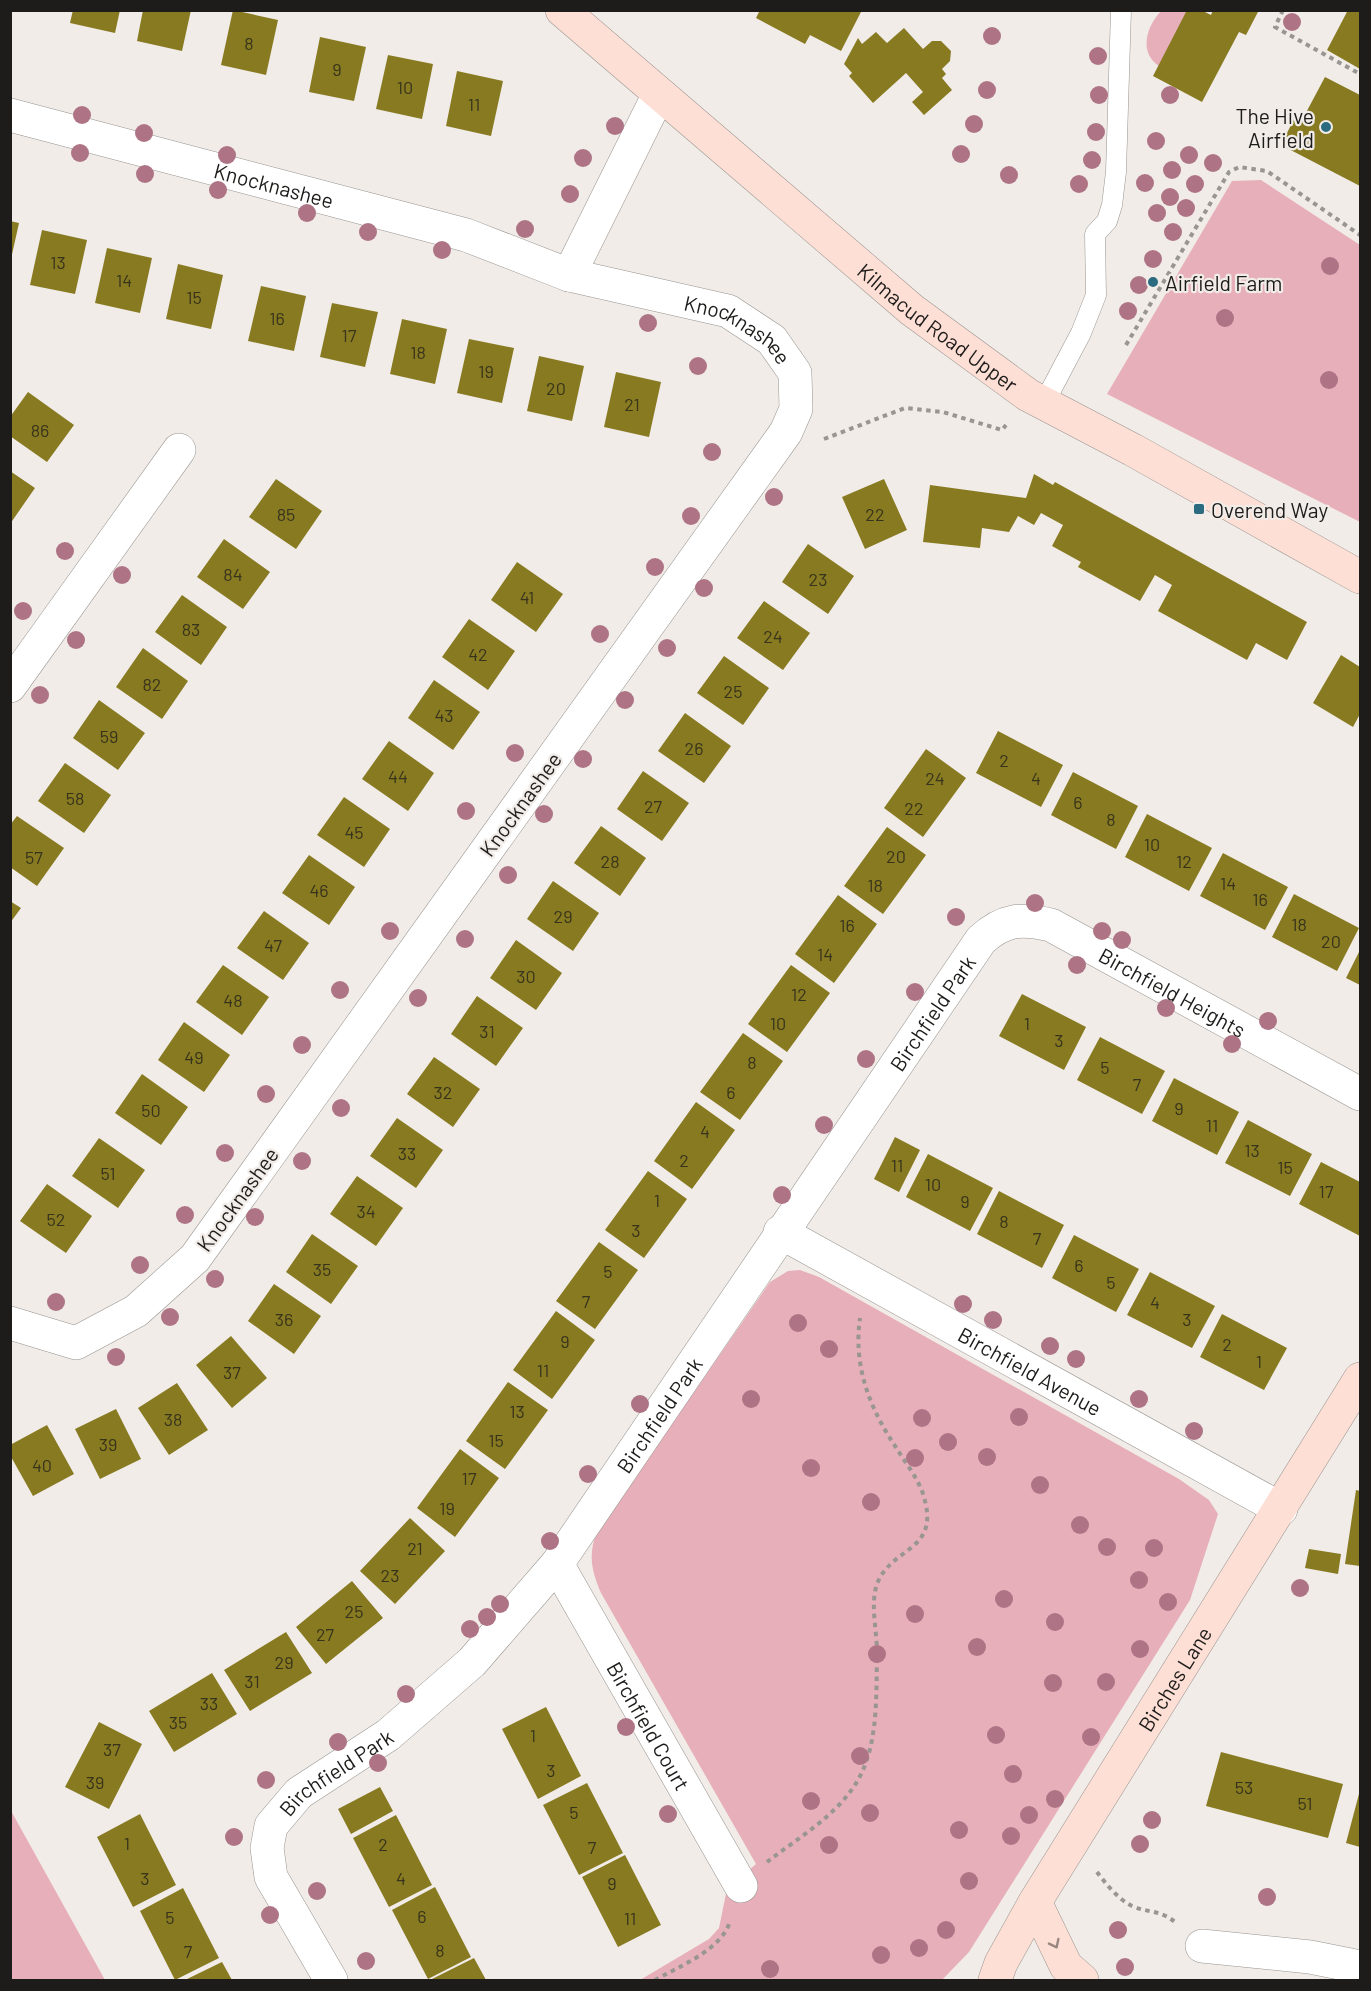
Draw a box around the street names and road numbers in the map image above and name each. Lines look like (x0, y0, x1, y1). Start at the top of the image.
street label: Knocknashee (211, 157, 337, 212)
street label: Kilmacud Road Upper (853, 257, 1023, 396)
street label: Knocknashee (682, 289, 797, 368)
street label: Knocknashee (474, 747, 566, 861)
street label: Birchfield Heights (1095, 941, 1250, 1042)
street label: Birchfield Park (884, 950, 980, 1075)
street label: Knocknashee (191, 1142, 283, 1256)
street label: Birchfield Avenue (954, 1321, 1106, 1420)
street label: Birchfield Park (610, 1352, 707, 1477)
street label: Birches Lane (1132, 1622, 1216, 1735)
street label: Birchfield Court (603, 1657, 696, 1794)
street label: Birchfield Park (273, 1723, 397, 1820)

